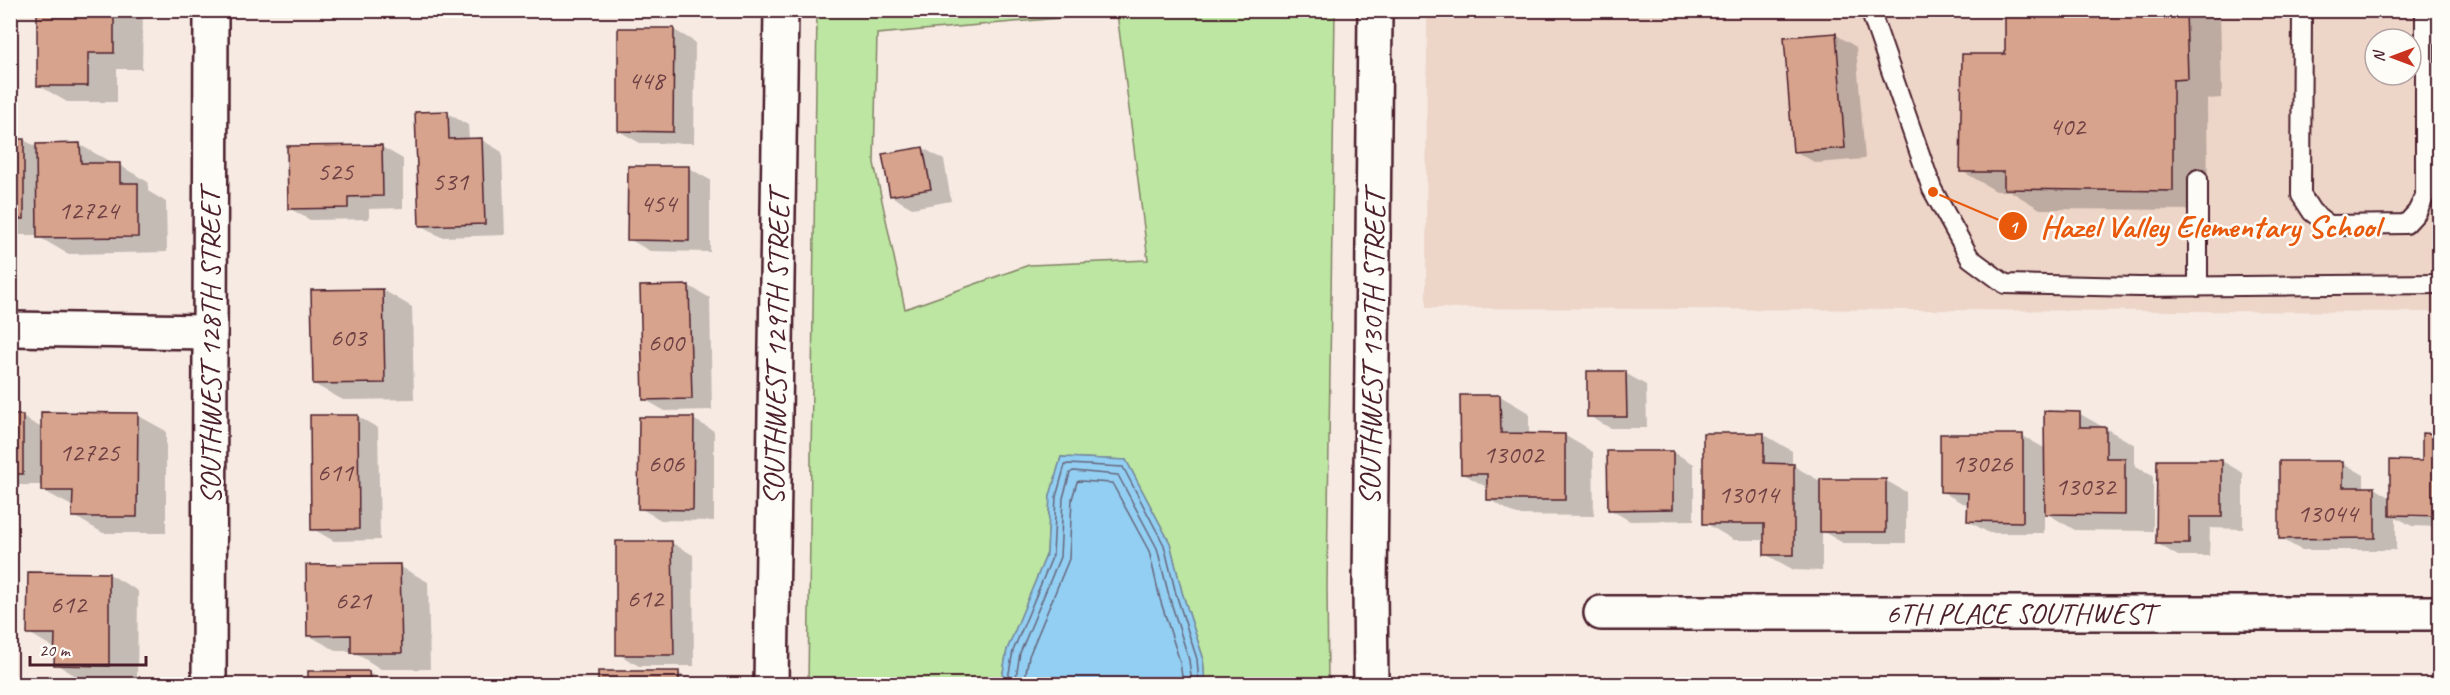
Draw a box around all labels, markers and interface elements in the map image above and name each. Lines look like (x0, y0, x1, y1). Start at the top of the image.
north arrow (2363, 27, 2423, 87)
text: N (2369, 49, 2389, 62)
house number: 448 (628, 63, 667, 97)
house number: 402 (2049, 109, 2087, 143)
house number: 525 (317, 154, 355, 188)
house number: 531 (432, 164, 470, 198)
street label: SOUTHWEST 128TH STREET (191, 183, 229, 504)
street label: SOUTHWEST 129TH STREET (754, 183, 798, 506)
street label: SOUTHWEST 130TH STREET (1350, 183, 1394, 506)
house number: 454 (640, 186, 679, 220)
house number: 12724 (58, 193, 121, 227)
callout: Hazel Valley Elementary School (1998, 201, 2391, 251)
text: Hazel Valley Elementary School (2040, 206, 2386, 247)
text: 1 (2009, 216, 2019, 238)
house number: 603 (330, 320, 368, 354)
house number: 600 (648, 325, 686, 359)
house number: 12725 (59, 435, 121, 469)
house number: 13002 (1483, 437, 1545, 471)
house number: 606 (648, 446, 685, 480)
house number: 13026 (1952, 446, 2013, 480)
house number: 611 (317, 455, 355, 489)
house number: 13032 (2055, 469, 2117, 503)
house number: 13014 (1718, 477, 1781, 511)
house number: 13044 (2297, 496, 2360, 530)
house number: 612 (627, 581, 665, 615)
house number: 621 (335, 583, 373, 617)
house number: 612 (50, 587, 88, 621)
street label: 6TH PLACE SOUTHWEST (1886, 594, 2161, 632)
scale bar (30, 629, 146, 667)
text: 20 m (39, 639, 72, 661)

